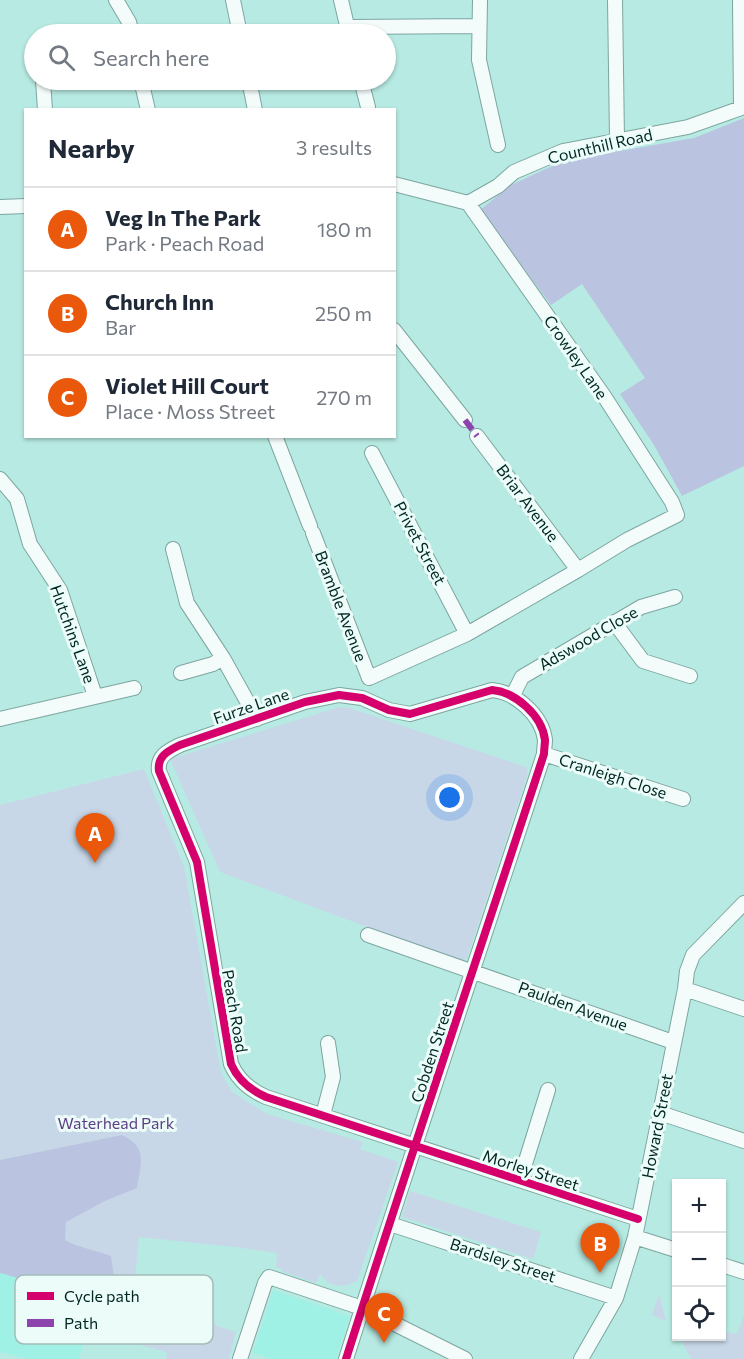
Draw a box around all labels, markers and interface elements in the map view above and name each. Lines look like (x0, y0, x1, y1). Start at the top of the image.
search box (24, 24, 396, 90)
icon: search (45, 41, 78, 74)
text: Search here (93, 44, 209, 71)
street label: Counthill Road (546, 124, 654, 167)
text: Nearby (48, 132, 135, 163)
text: 3 results (296, 135, 372, 159)
text: Veg In The Park (105, 204, 261, 231)
text: A (60, 217, 75, 241)
text: 180 m (317, 217, 372, 241)
text: Park · Peach Road (105, 231, 264, 255)
text: Church Inn (105, 288, 214, 315)
text: B (61, 301, 74, 325)
text: 250 m (315, 301, 372, 325)
street label: Crowley Lane (541, 311, 612, 402)
text: Bar (105, 315, 136, 339)
text: Violet Hill Court (105, 372, 269, 399)
text: C (61, 385, 74, 409)
text: 270 m (316, 385, 372, 409)
text: Place · Moss Street (105, 399, 275, 423)
street label: Briar Avenue (493, 460, 564, 545)
street label: Privet Street (391, 498, 451, 588)
street label: Bramble Avenue (312, 548, 371, 664)
street label: Hutchins Lane (47, 582, 100, 686)
street label: Adswood Close (535, 602, 641, 674)
street label: Furze Lane (210, 684, 291, 727)
street label: Cranleigh Close (557, 749, 670, 802)
your location (435, 783, 464, 812)
pin: A (76, 814, 115, 863)
street label: Peach Road (219, 968, 252, 1054)
street label: Paulden Avenue (516, 977, 630, 1034)
street label: Cobden Street (406, 999, 457, 1105)
street label: Howard Street (637, 1072, 676, 1180)
park label: Waterhead Park (58, 1113, 175, 1132)
street label: Morley Street (481, 1145, 582, 1194)
map controls (672, 1179, 726, 1341)
button: + (672, 1179, 726, 1233)
pin: B (580, 1224, 620, 1273)
street label: Bardsley Street (448, 1233, 559, 1286)
button: − (672, 1233, 726, 1287)
legend (15, 1275, 213, 1344)
text: Cycle path (64, 1286, 140, 1305)
button: locate (672, 1287, 726, 1341)
pin: C (364, 1294, 404, 1343)
text: Path (64, 1313, 98, 1332)

